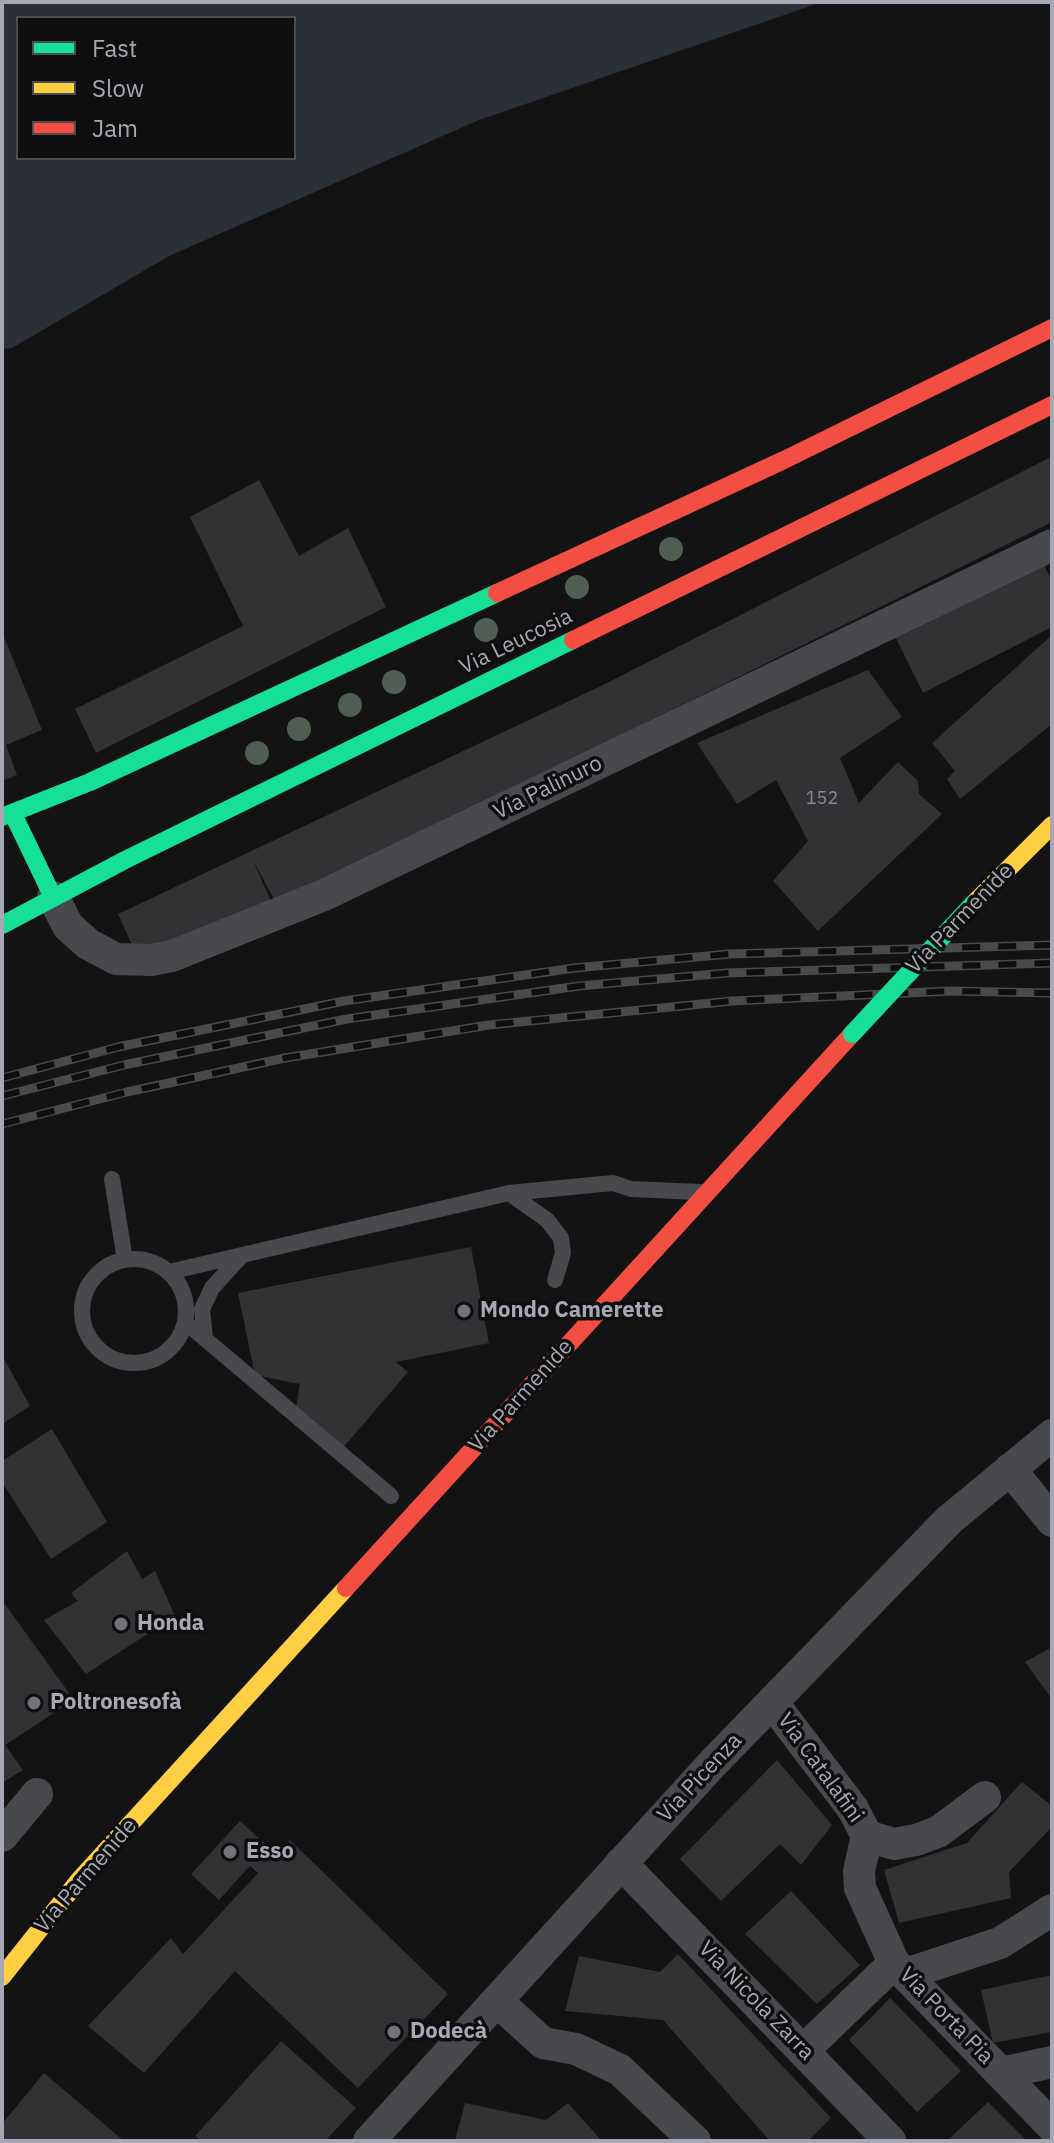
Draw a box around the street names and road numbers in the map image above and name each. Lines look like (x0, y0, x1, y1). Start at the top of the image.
street label: Via Leucosia (455, 603, 577, 681)
street label: Via Palinuro (489, 750, 607, 826)
street label: Via Parmenide (901, 858, 1019, 980)
street label: Via Parmenide (463, 1334, 579, 1458)
street label: Via Catalafini (771, 1708, 869, 1828)
street label: Via Picenza (652, 1728, 748, 1828)
street label: Via Parmenide (29, 1813, 143, 1939)
street label: Via Nicola Zarra (693, 1936, 819, 2066)
street label: Via Porta Pia (893, 1962, 999, 2070)

